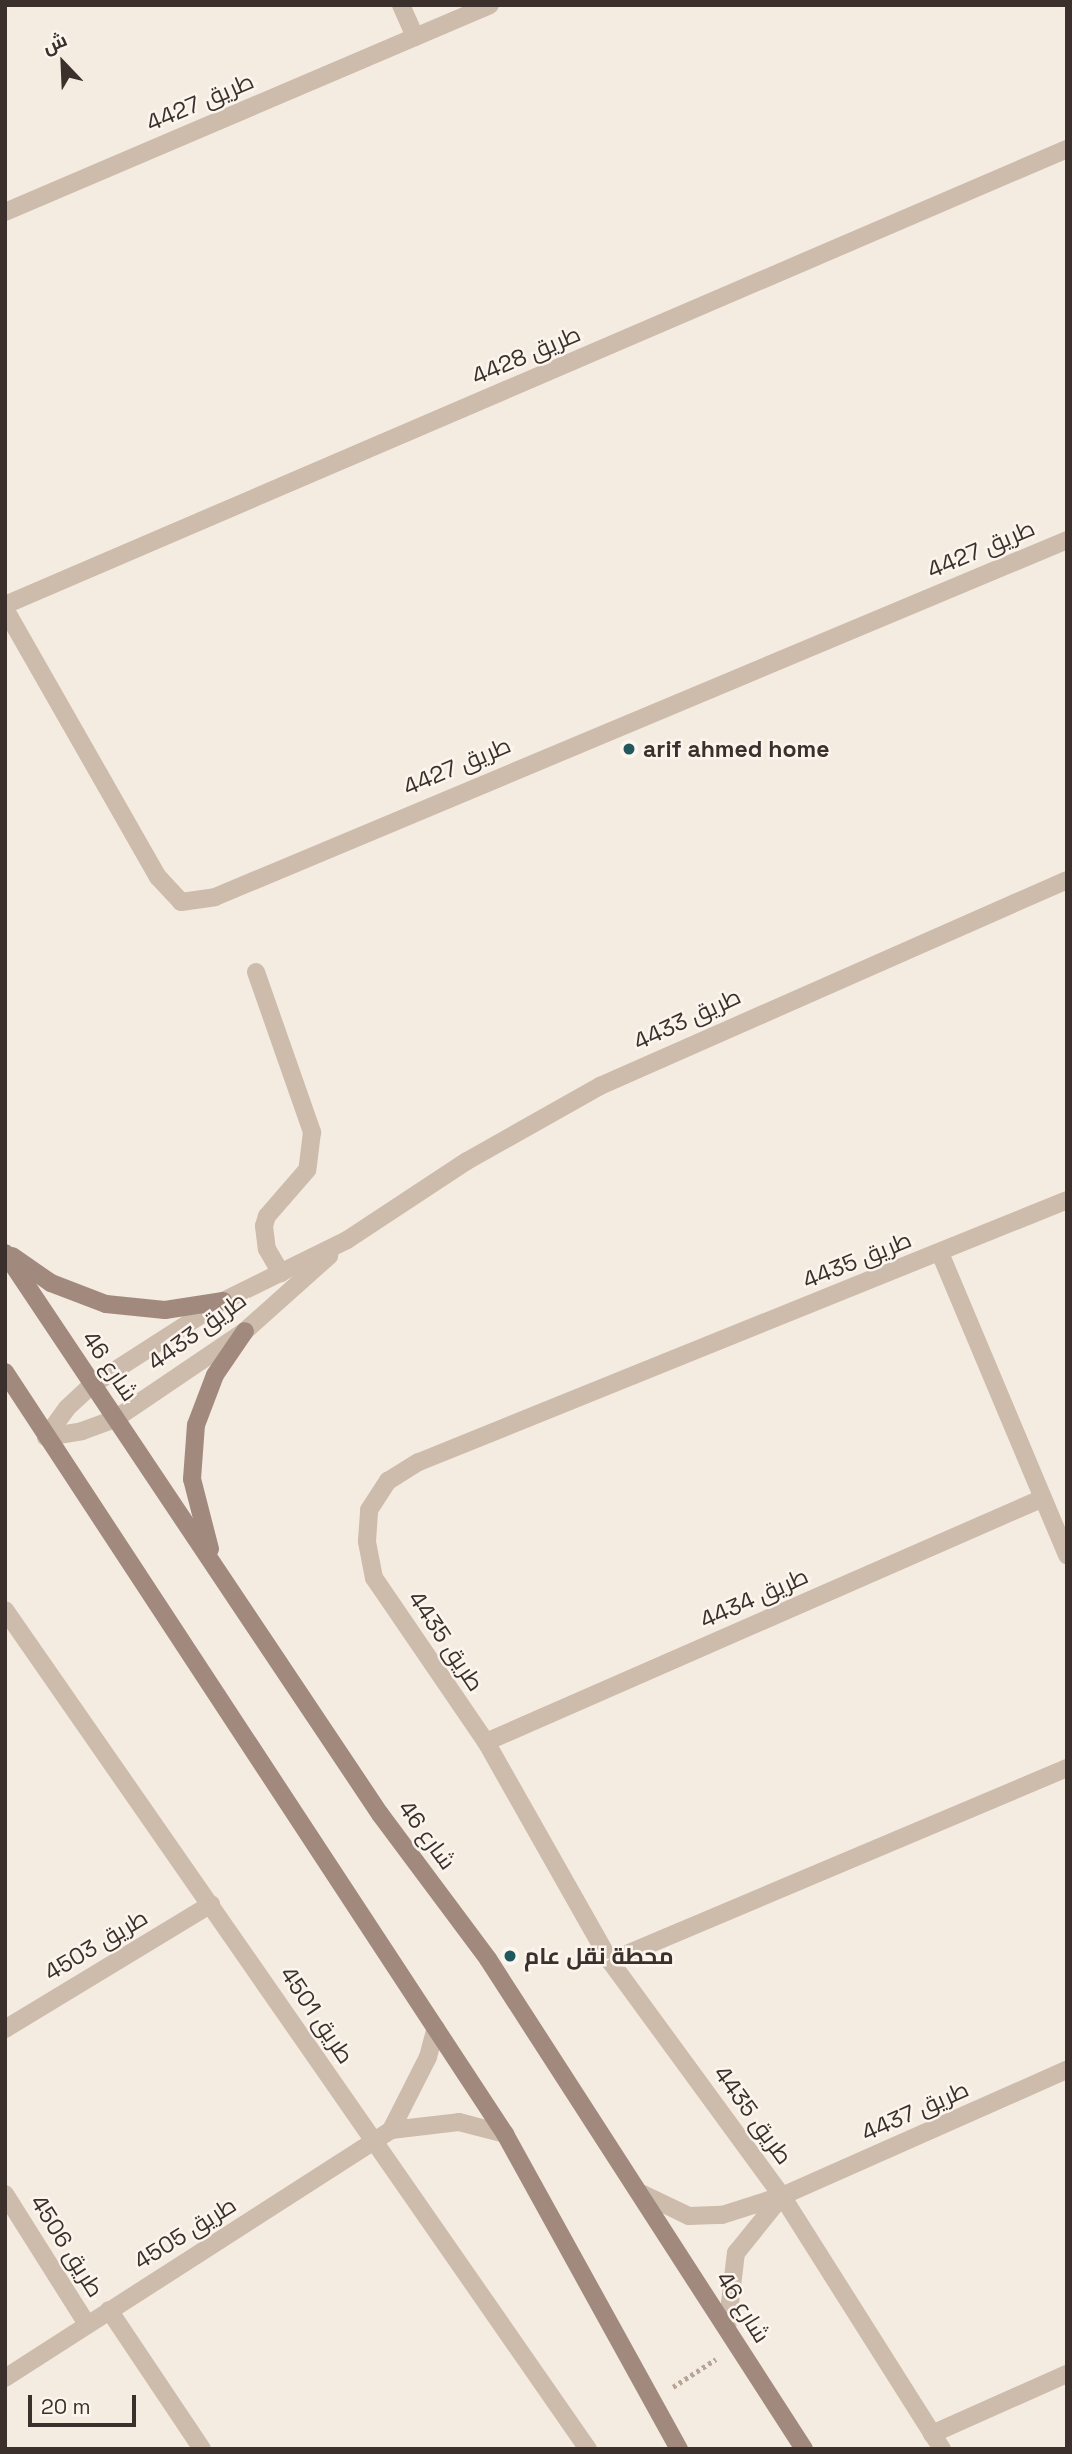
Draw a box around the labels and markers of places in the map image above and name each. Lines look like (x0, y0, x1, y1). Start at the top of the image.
place label: arif ahmed home (643, 735, 829, 763)
marker: arif ahmed home (621, 741, 637, 757)
place label: محطة نقل عام (524, 1942, 674, 1970)
marker: محطة نقل عام (502, 1948, 518, 1964)

